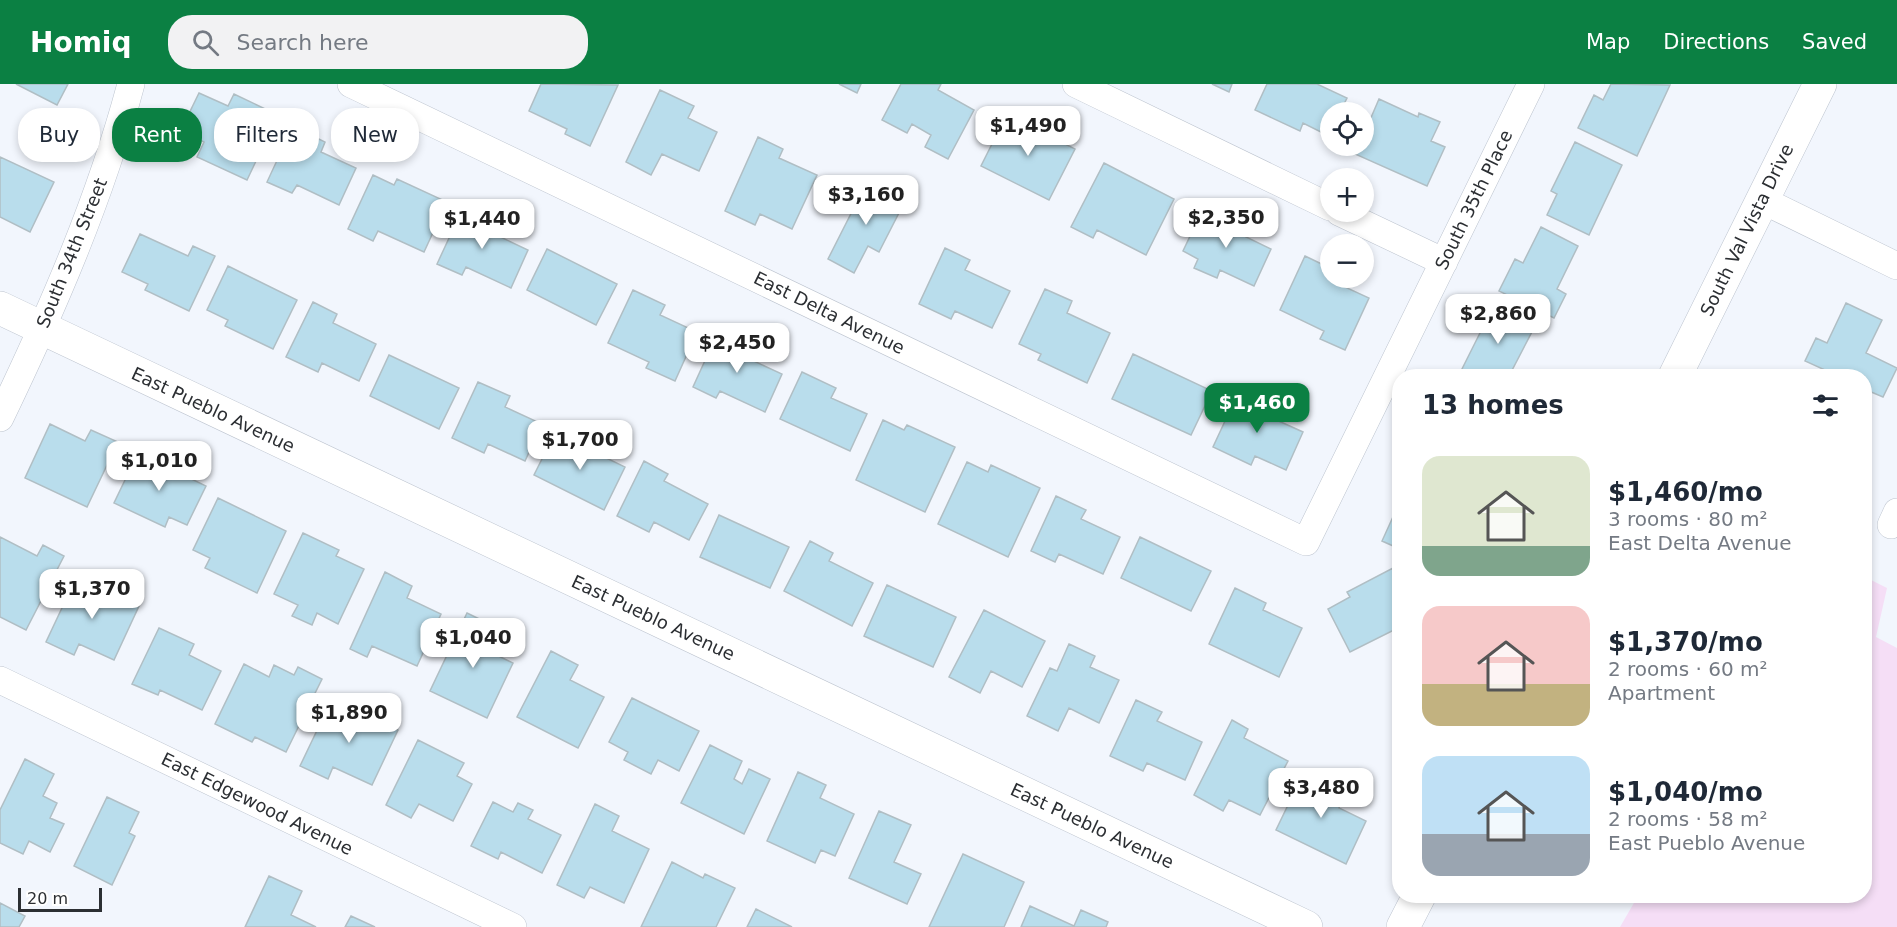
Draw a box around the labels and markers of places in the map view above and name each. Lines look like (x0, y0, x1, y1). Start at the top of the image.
pin: $1,490 (979, 106, 1077, 157)
pin: $3,160 (817, 175, 915, 226)
pin: $2,350 (1177, 198, 1275, 249)
pin: $1,440 (433, 199, 531, 250)
pin: $2,860 (1449, 294, 1547, 345)
pin: $2,450 (688, 323, 786, 374)
pin: $1,460 (1208, 383, 1306, 434)
pin: $1,700 (531, 420, 629, 471)
pin: $1,010 (110, 441, 208, 492)
pin: $1,370 (43, 569, 141, 620)
pin: $1,040 (424, 618, 522, 669)
pin: $1,890 (300, 693, 398, 744)
pin: $3,480 (1272, 768, 1370, 819)

